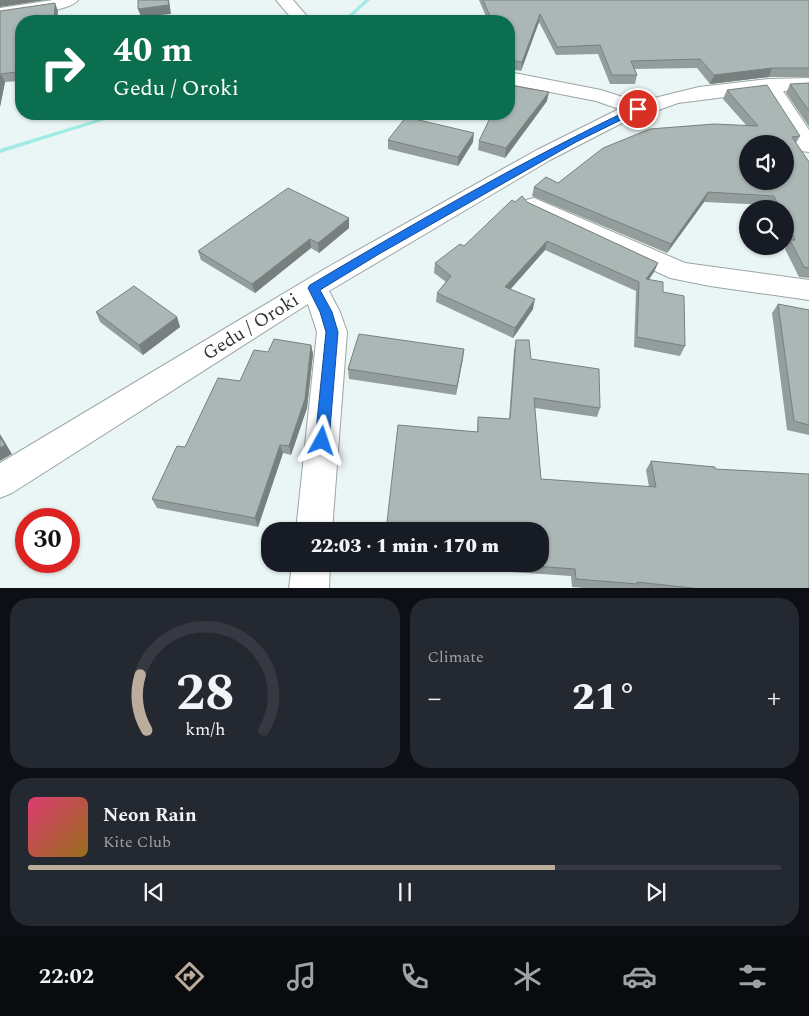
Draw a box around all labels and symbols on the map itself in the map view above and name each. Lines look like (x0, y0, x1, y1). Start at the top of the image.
pin (617, 88, 659, 130)
street label: Gedu / Oroki (197, 286, 305, 368)
position arrow (295, 414, 347, 466)
speed limit sign: 30 (15, 508, 80, 573)

